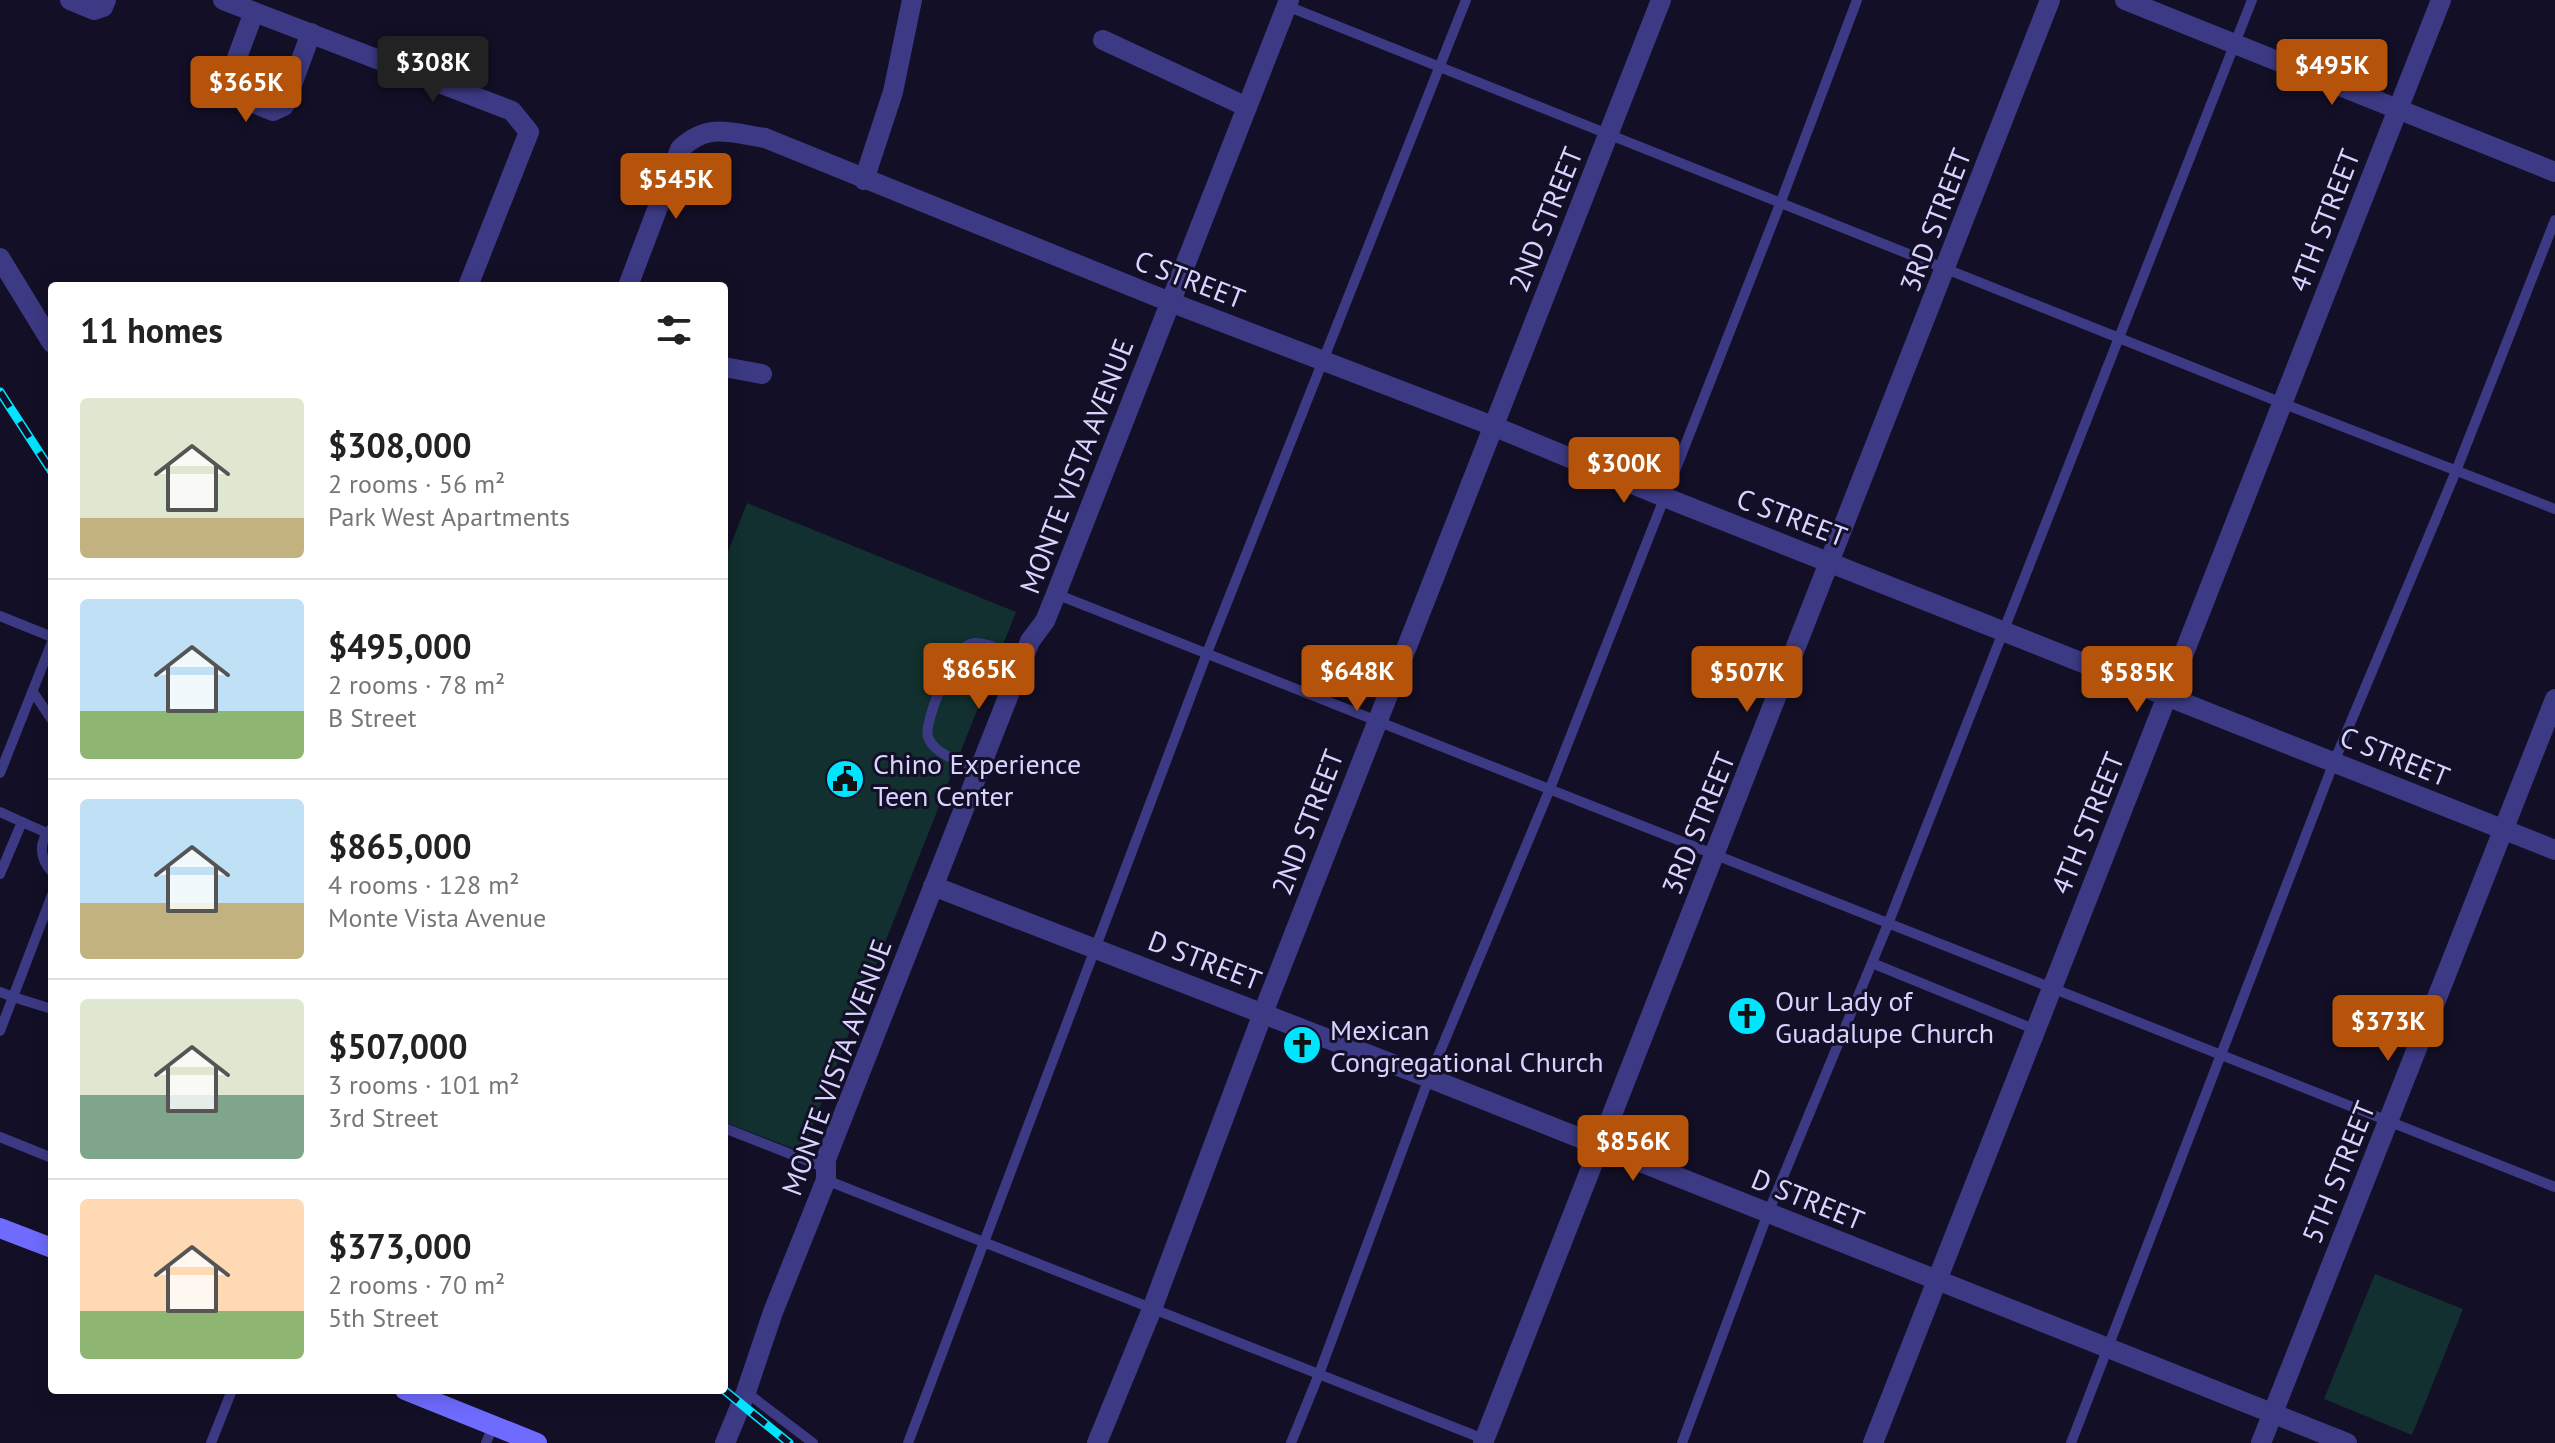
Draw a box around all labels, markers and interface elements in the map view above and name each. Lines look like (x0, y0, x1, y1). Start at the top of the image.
pin: $308K (377, 36, 489, 104)
pin: $495K (2276, 39, 2388, 107)
text: $308K (395, 45, 471, 78)
text: $495K (2294, 48, 2370, 81)
pin: $365K (190, 56, 302, 124)
text: $365K (208, 65, 284, 98)
street label: 2ND STREET (1499, 141, 1591, 297)
street label: 3RD STREET (1891, 143, 1979, 297)
street label: 4TH STREET (2280, 143, 2368, 297)
pin: $545K (620, 153, 732, 221)
text: $545K (638, 162, 714, 195)
street label: C STREET (1130, 241, 1251, 317)
text: 11 homes (80, 308, 223, 352)
icon: filters (652, 308, 696, 352)
street label: MONTE VISTA AVENUE (1010, 333, 1142, 599)
text: $308,000 (328, 423, 472, 467)
icon: home (144, 430, 240, 526)
pin: $300K (1568, 437, 1680, 505)
text: $300K (1586, 446, 1662, 479)
text: 2 rooms · 56 m² (328, 467, 505, 500)
street label: C STREET (1732, 479, 1853, 555)
text: Park West Apartments (328, 500, 570, 533)
text: $495,000 (328, 624, 472, 668)
icon: home (144, 631, 240, 727)
pin: $865K (923, 643, 1035, 711)
pin: $648K (1301, 645, 1413, 713)
pin: $507K (1691, 646, 1803, 714)
pin: $585K (2081, 646, 2193, 714)
text: $865K (941, 652, 1017, 685)
text: $648K (1319, 654, 1395, 687)
text: $507K (1709, 655, 1785, 688)
text: $585K (2099, 655, 2175, 688)
text: 2 rooms · 78 m² (328, 668, 505, 701)
text: B Street (328, 701, 417, 734)
street label: C STREET (2335, 717, 2456, 795)
street label: 2ND STREET (1262, 744, 1352, 900)
place label: Chino Experience Teen Center (873, 745, 1081, 814)
street label: 3RD STREET (1653, 746, 1743, 900)
street label: 4TH STREET (2042, 746, 2132, 899)
public building icon: Chino Experience Teen Center (824, 758, 866, 800)
text: $865,000 (328, 824, 472, 868)
icon: home (144, 831, 240, 927)
text: 4 rooms · 128 m² (328, 868, 520, 901)
text: Monte Vista Avenue (328, 901, 546, 934)
street label: D STREET (1143, 922, 1267, 999)
street label: MONTE VISTA AVENUE (772, 934, 900, 1200)
place label: Our Lady of Guadalupe Church (1775, 982, 1994, 1051)
church icon: Our Lady of Guadalupe Church (1726, 995, 1768, 1037)
pin: $373K (2332, 995, 2444, 1063)
text: $373K (2350, 1004, 2426, 1037)
place label: Mexican Congregational Church (1330, 1011, 1603, 1080)
text: $507,000 (328, 1024, 467, 1068)
church icon: Mexican Congregational Church (1281, 1024, 1323, 1066)
icon: home (144, 1031, 240, 1127)
text: 3 rooms · 101 m² (328, 1068, 520, 1101)
street label: 5TH STREET (2293, 1095, 2383, 1248)
text: 3rd Street (328, 1101, 438, 1134)
pin: $856K (1577, 1115, 1689, 1183)
text: $856K (1595, 1124, 1671, 1157)
street label: D STREET (1746, 1160, 1870, 1239)
text: $373,000 (328, 1224, 472, 1268)
icon: home (144, 1231, 240, 1327)
text: 2 rooms · 70 m² (328, 1268, 505, 1301)
text: 5th Street (328, 1301, 439, 1334)

